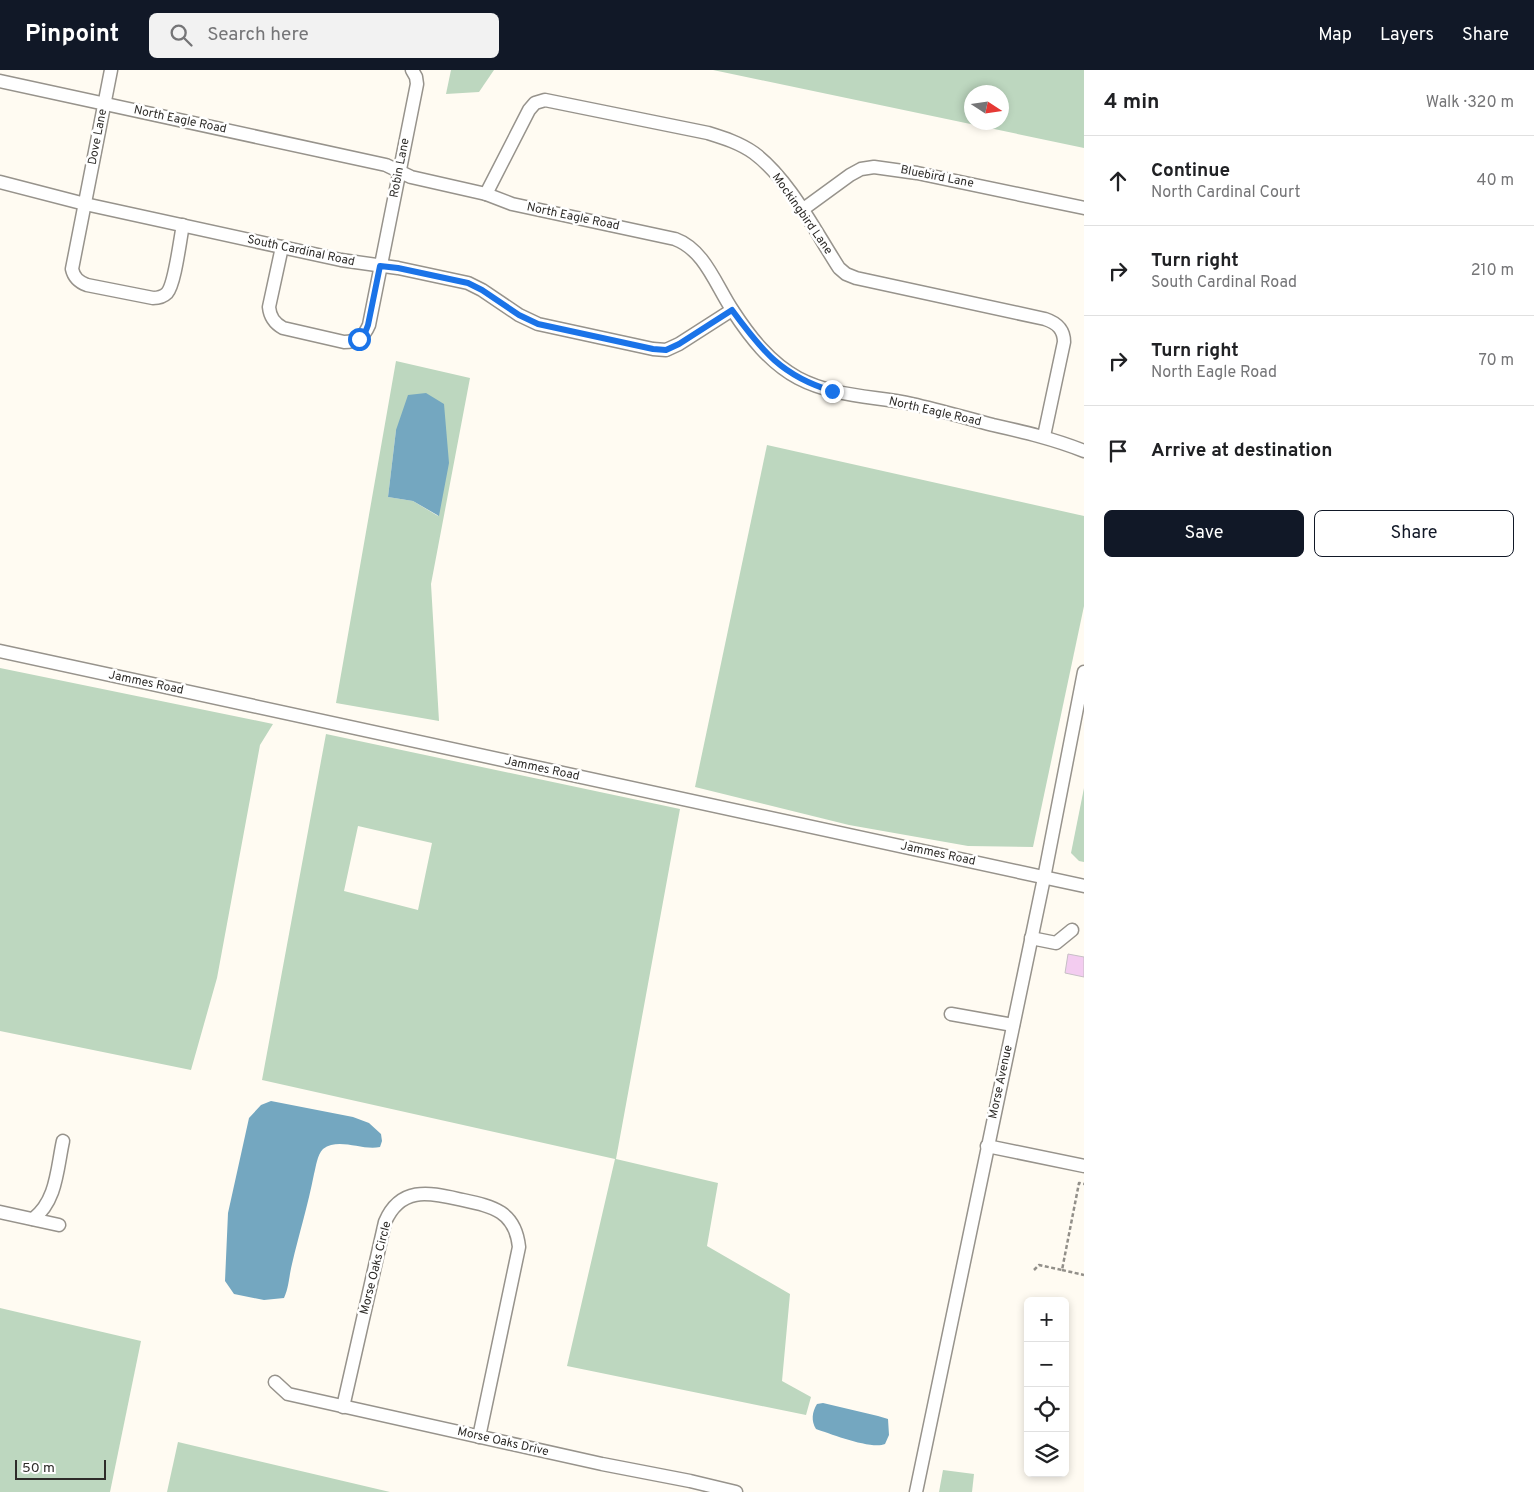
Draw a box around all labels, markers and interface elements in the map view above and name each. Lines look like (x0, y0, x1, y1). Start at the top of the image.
search box (149, 13, 499, 58)
text: Pinpoint (25, 20, 119, 50)
icon: search (167, 21, 195, 49)
text: Search here (207, 23, 309, 47)
text: Map (1318, 24, 1352, 47)
text: Layers (1380, 24, 1434, 47)
text: Share (1462, 24, 1509, 47)
north arrow (964, 85, 1009, 130)
text: 4 min (1104, 89, 1160, 116)
text: Walk · 320 m (1426, 93, 1514, 113)
street label: North Eagle Road (132, 102, 228, 138)
street label: Dove Lane (85, 108, 111, 166)
street label: Robin Lane (386, 137, 414, 199)
text: Continue (1151, 159, 1230, 183)
street label: Bluebird Lane (899, 162, 975, 192)
icon: ahead (1104, 167, 1132, 195)
street label: Mockingbird Lane (768, 170, 836, 258)
text: 40 m (1476, 171, 1514, 191)
text: North Cardinal Court (1151, 183, 1300, 203)
street label: North Eagle Road (525, 199, 621, 235)
street label: South Cardinal Road (246, 232, 356, 270)
text: Turn right (1151, 249, 1239, 273)
icon: right (1104, 257, 1132, 285)
text: 210 m (1471, 261, 1514, 281)
text: South Cardinal Road (1151, 273, 1297, 293)
route start (348, 328, 371, 351)
text: Turn right (1151, 339, 1239, 363)
icon: right (1104, 347, 1132, 375)
text: 70 m (1479, 351, 1514, 371)
text: North Eagle Road (1151, 363, 1277, 383)
route end (821, 380, 844, 403)
street label: North Eagle Road (887, 394, 983, 430)
icon: arrive (1104, 437, 1132, 465)
text: Arrive at destination (1151, 439, 1332, 463)
button: Save (1104, 510, 1304, 557)
button: Share (1314, 510, 1514, 557)
street label: Jammes Road (107, 667, 185, 699)
street label: Jammes Road (503, 753, 581, 785)
street label: Jammes Road (899, 838, 977, 870)
street label: Morse Avenue (985, 1044, 1017, 1120)
street label: Morse Oaks Circle (357, 1220, 395, 1316)
map controls (1024, 1297, 1069, 1477)
button: + (1024, 1297, 1069, 1342)
button: − (1024, 1342, 1069, 1387)
button: locate (1024, 1387, 1069, 1432)
street label: Morse Oaks Drive (456, 1424, 550, 1460)
button: layers (1024, 1432, 1069, 1477)
scale bar (15, 1457, 106, 1480)
text: 50 m (22, 1460, 55, 1477)

